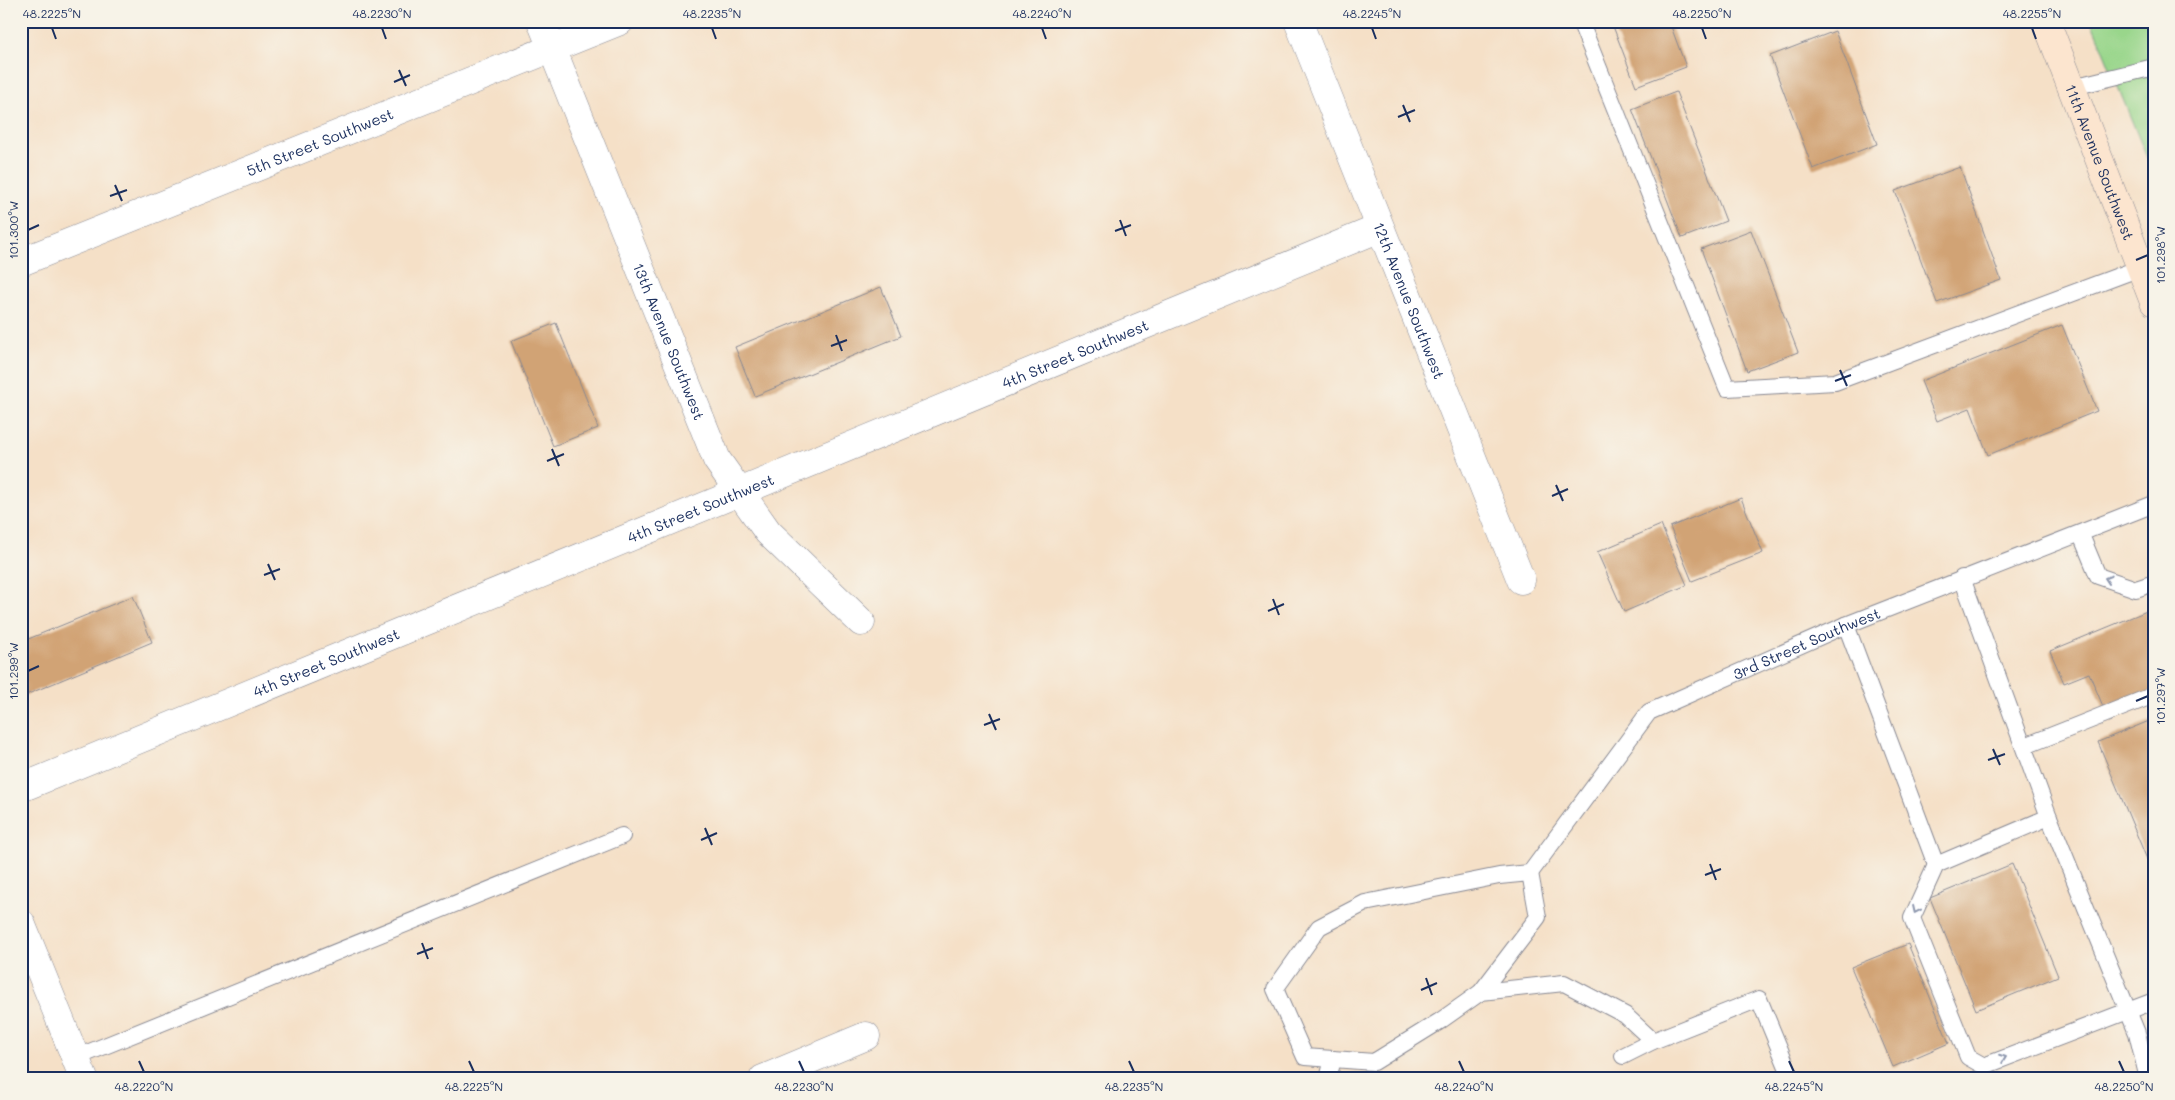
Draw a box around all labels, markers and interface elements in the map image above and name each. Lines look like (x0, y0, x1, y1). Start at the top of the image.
text: 48.2225°N (23, 5, 81, 21)
text: 48.2230°N (352, 5, 412, 21)
text: 48.2235°N (683, 5, 741, 21)
text: 48.2240°N (1012, 5, 1072, 21)
text: 48.2245°N (1343, 5, 1401, 21)
text: 48.2250°N (1672, 5, 1732, 21)
text: 48.2255°N (2003, 5, 2061, 21)
street label: 11th Avenue Southwest (2061, 81, 2139, 243)
street label: 5th Street Southwest (243, 103, 396, 180)
text: 101.300°W (5, 201, 21, 259)
street label: 12th Avenue Southwest (1369, 219, 1450, 382)
text: 101.298°W (2152, 226, 2168, 284)
street label: 13th Avenue Southwest (629, 260, 710, 423)
street label: 4th Street Southwest (999, 315, 1151, 393)
street label: 4th Street Southwest (624, 469, 777, 547)
one-way arrow (2104, 575, 2112, 585)
street label: 3rd Street Southwest (1729, 603, 1883, 684)
street label: 4th Street Southwest (250, 623, 402, 701)
text: 101.299°W (5, 642, 21, 700)
text: 101.297°W (2152, 667, 2168, 725)
one-way arrow (1911, 905, 1922, 914)
one-way arrow (1998, 1054, 2007, 1065)
text: 48.2220°N (115, 1078, 173, 1094)
text: 48.2225°N (445, 1078, 503, 1094)
text: 48.2230°N (774, 1078, 834, 1094)
text: 48.2235°N (1105, 1078, 1163, 1094)
text: 48.2240°N (1434, 1078, 1494, 1094)
text: 48.2245°N (1765, 1078, 1823, 1094)
text: 48.2250°N (2094, 1078, 2154, 1094)

